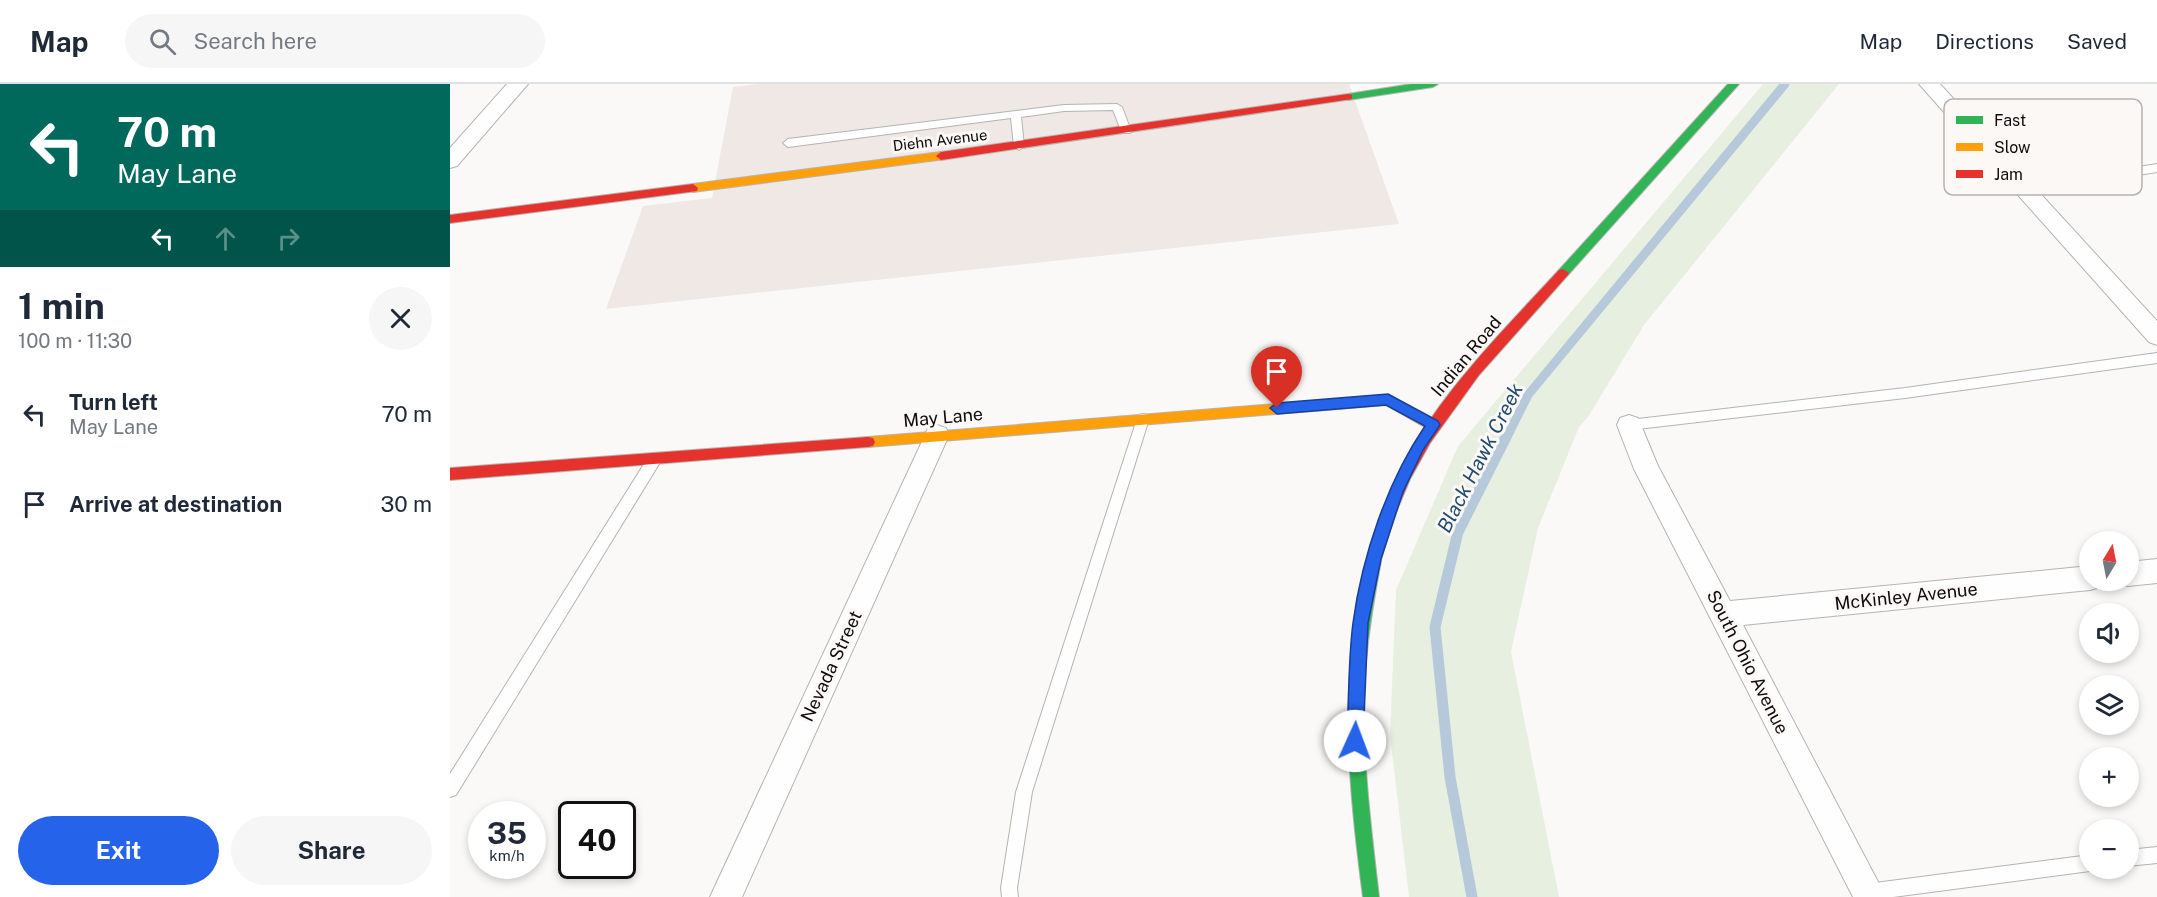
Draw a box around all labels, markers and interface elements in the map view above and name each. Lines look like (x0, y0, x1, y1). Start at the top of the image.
search box (125, 14, 545, 68)
text: Map (30, 25, 89, 58)
icon: search (146, 25, 179, 58)
text: Search here (194, 28, 317, 54)
text: Map (1860, 29, 1902, 54)
text: Directions (1935, 29, 2034, 54)
text: Saved (2067, 29, 2127, 54)
legend (1944, 99, 2142, 195)
text: 70 m (117, 107, 217, 156)
icon: left (18, 108, 96, 186)
text: Fast (1994, 111, 2026, 130)
street label: Diehn Avenue (892, 126, 988, 154)
text: Slow (1994, 138, 2031, 157)
text: May Lane (117, 157, 237, 189)
text: Jam (1994, 165, 2023, 184)
icon: left (146, 222, 179, 255)
icon: ahead (209, 222, 242, 255)
icon: right (272, 222, 305, 255)
text: 1 min (18, 285, 105, 327)
button: close (369, 287, 432, 350)
street label: Indian Road (1426, 312, 1506, 400)
text: 100 m · 11:30 (18, 329, 132, 353)
pin (1251, 346, 1302, 408)
icon: arrive (1260, 355, 1293, 388)
water label: Black Hawk Creek (1432, 379, 1528, 537)
text: Turn left (69, 389, 158, 415)
icon: left (18, 398, 51, 431)
text: 70 m (381, 401, 432, 427)
street label: May Lane (902, 403, 984, 431)
text: May Lane (69, 415, 158, 439)
icon: arrive (18, 488, 51, 521)
text: Arrive at destination (69, 491, 282, 517)
text: 30 m (380, 491, 432, 517)
north arrow (2079, 531, 2139, 591)
map controls (2079, 531, 2139, 879)
street label: McKinley Avenue (1834, 578, 1978, 614)
street label: South Ohio Avenue (1703, 587, 1793, 737)
button: sound (2079, 603, 2139, 663)
street label: Nevada Street (796, 607, 866, 725)
button: layers (2079, 675, 2139, 735)
position arrow (1323, 709, 1387, 773)
button: + (2079, 747, 2139, 807)
speed limit sign: 40 (558, 801, 636, 879)
text: 35 (487, 815, 527, 851)
button: Exit (18, 816, 219, 885)
button: Share (231, 816, 432, 885)
button: − (2079, 819, 2139, 879)
text: km/h (489, 847, 525, 864)

